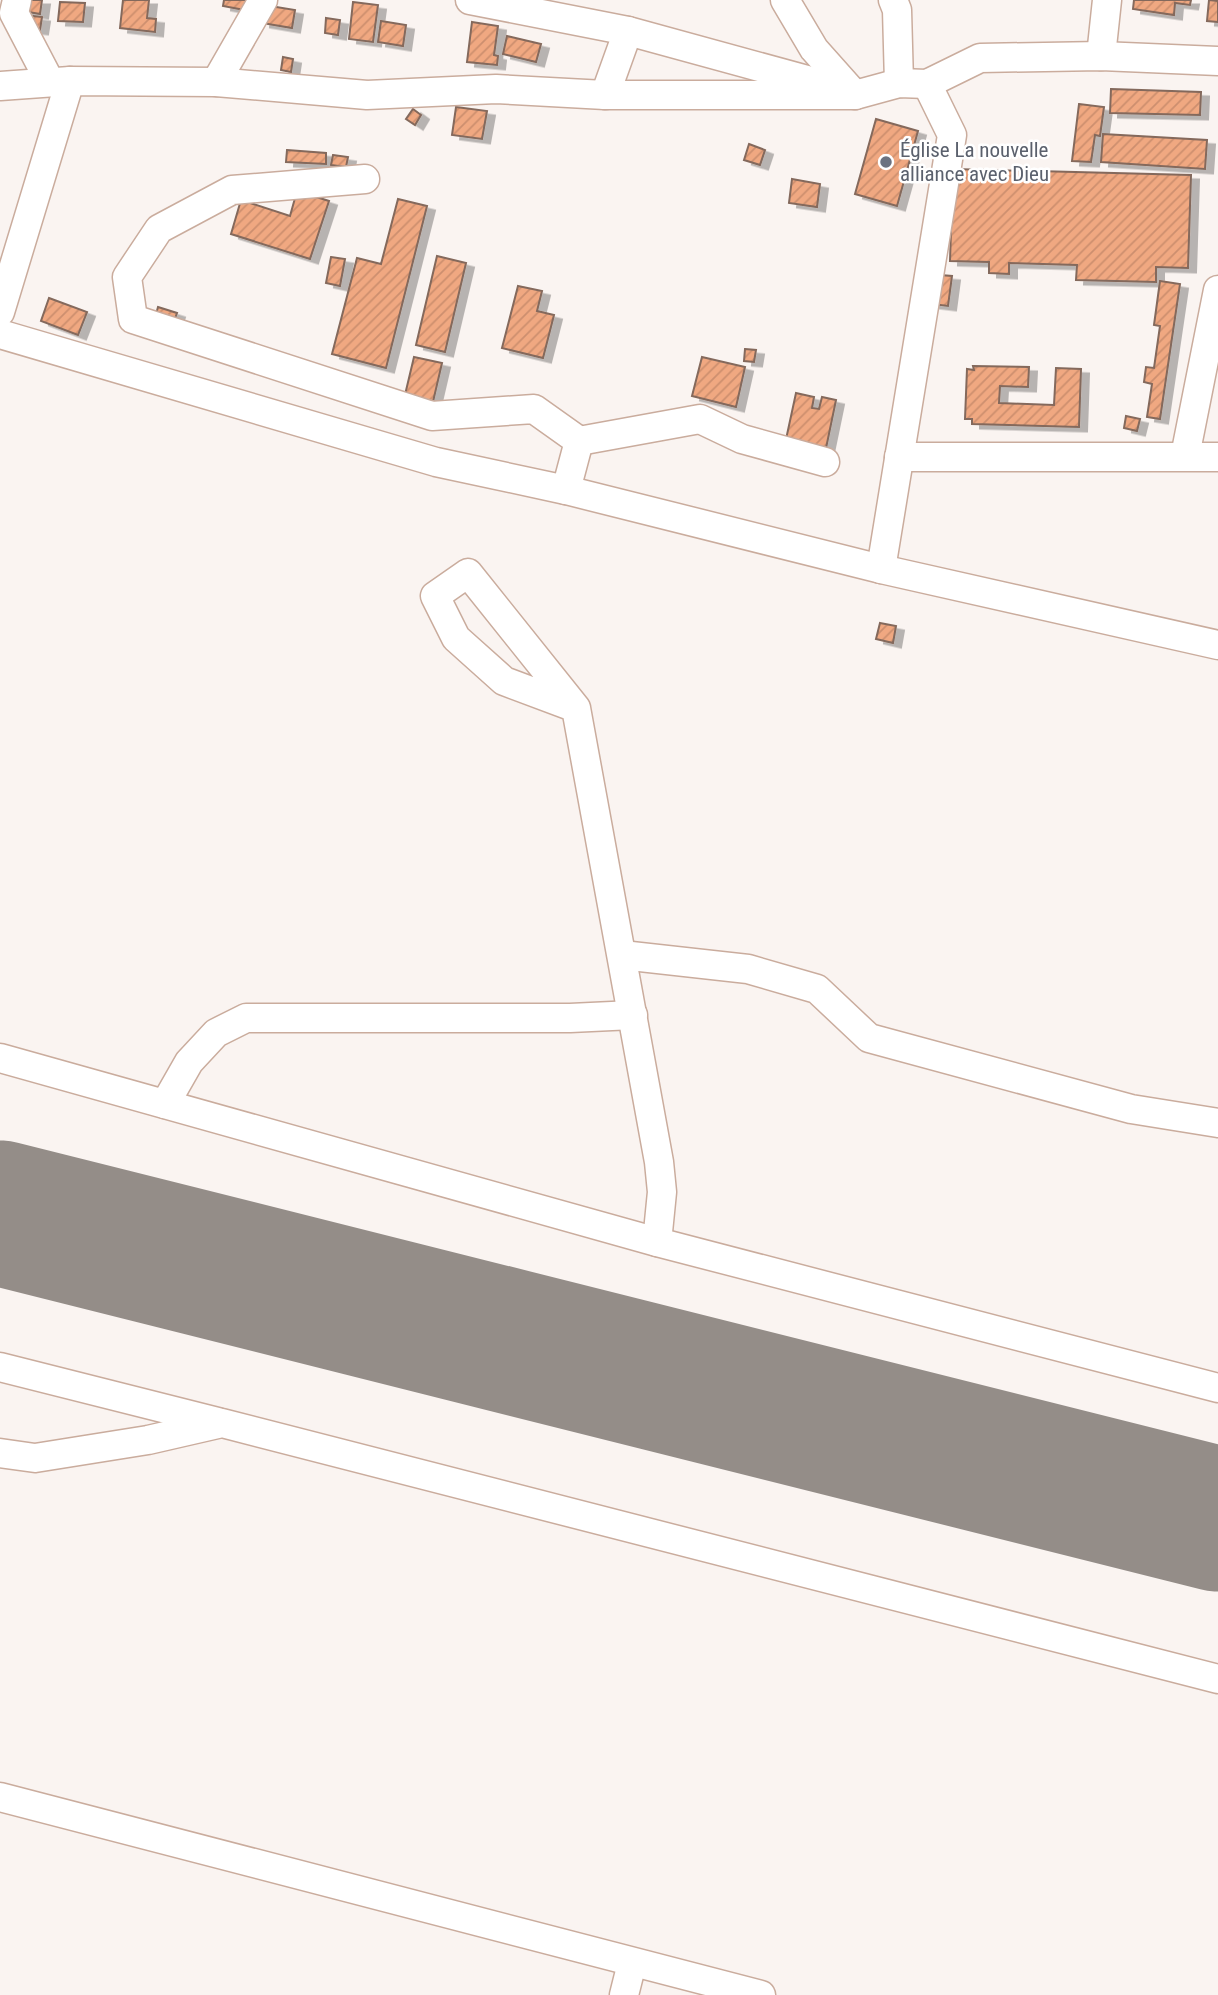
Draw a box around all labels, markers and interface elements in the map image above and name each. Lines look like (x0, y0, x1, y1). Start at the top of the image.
place label: Église La nouvelle alliance avec Dieu (900, 138, 1049, 186)
marker: Église La nouvelle alliance avec Dieu (878, 154, 894, 170)

